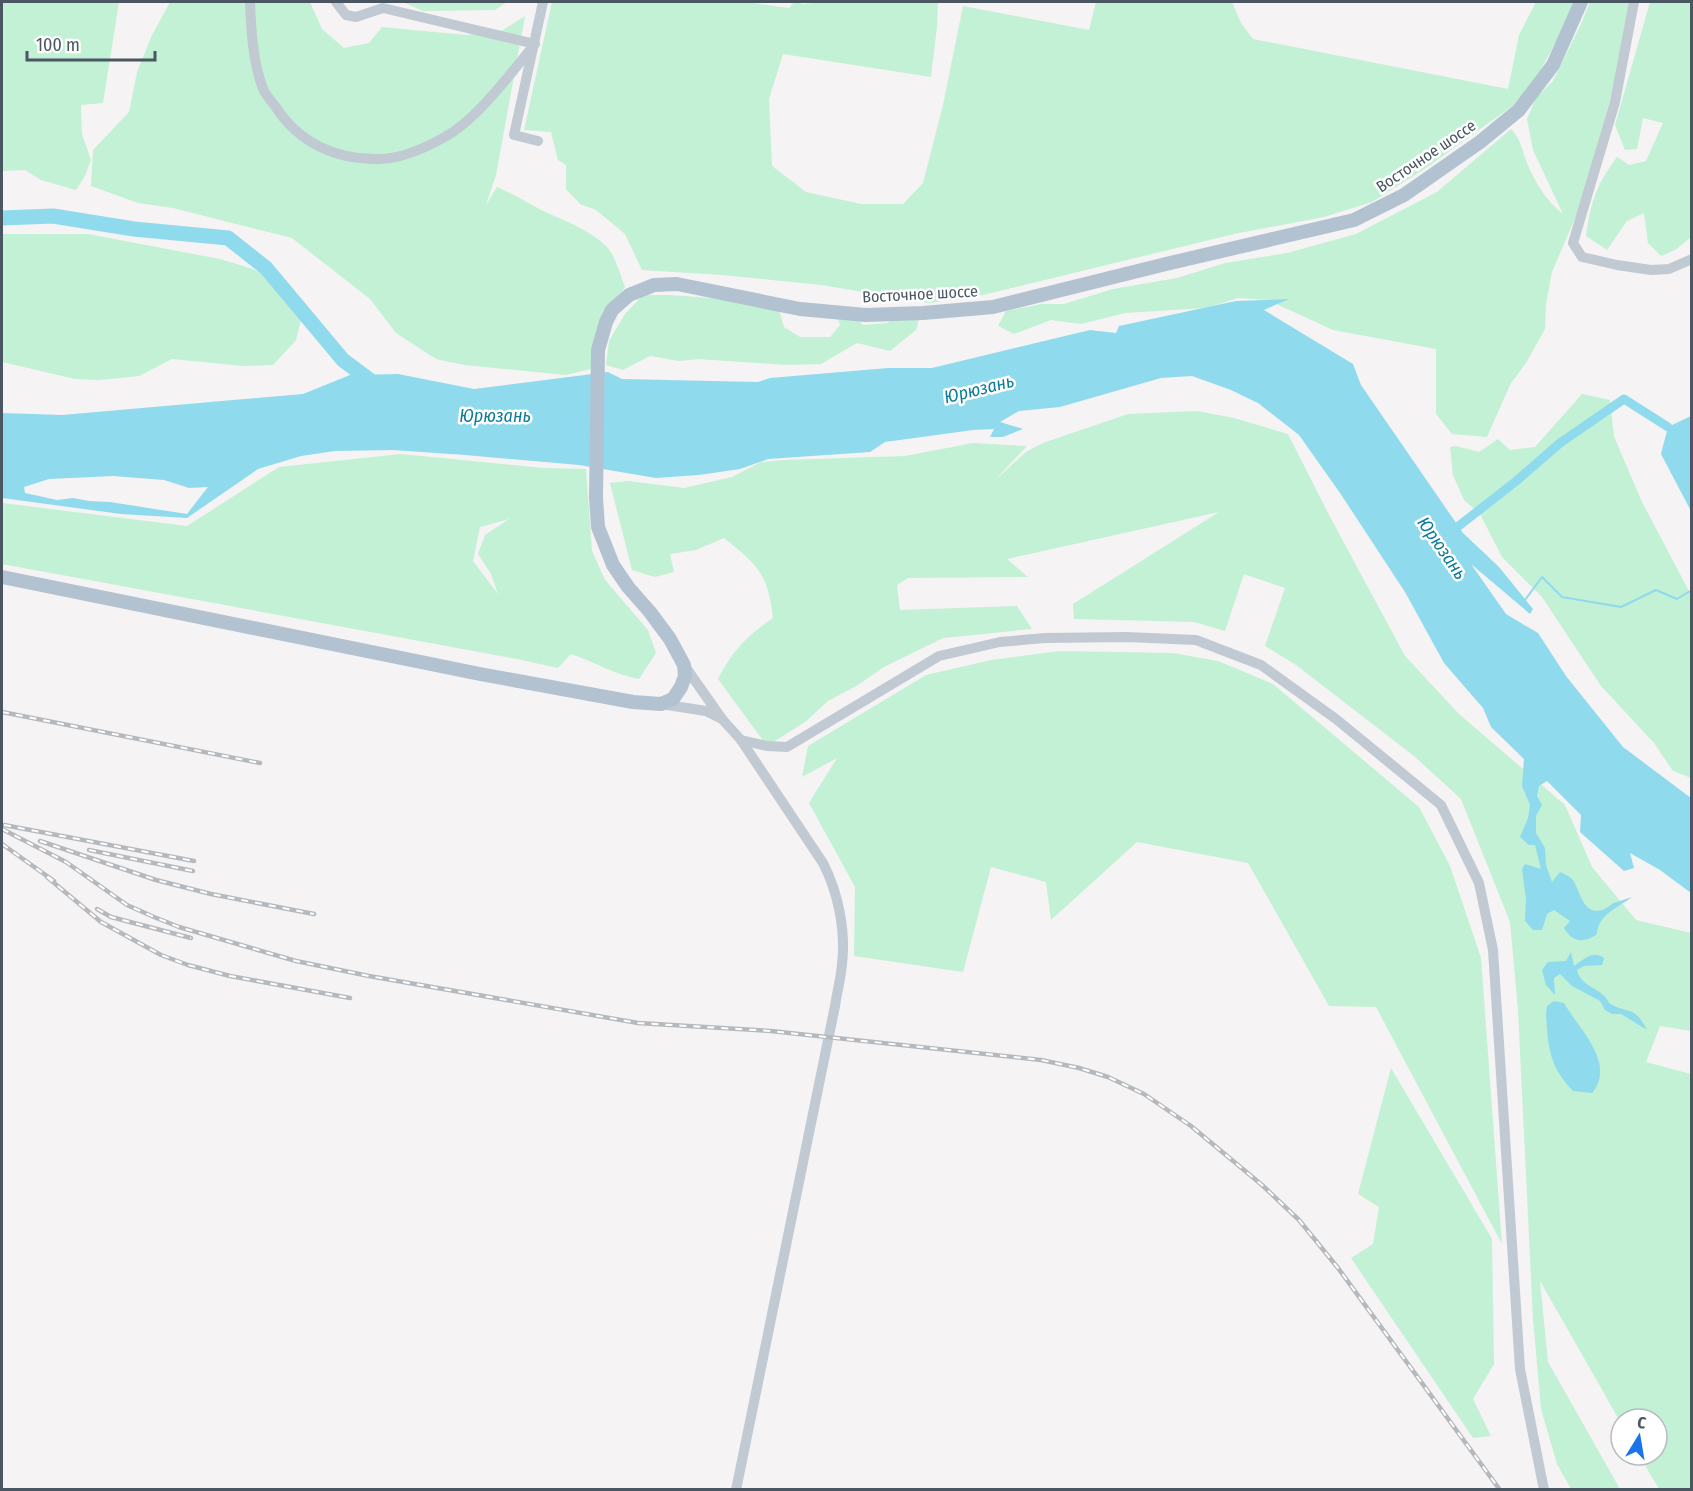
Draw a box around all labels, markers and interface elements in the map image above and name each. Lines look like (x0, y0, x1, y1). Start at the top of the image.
scale bar (27, 24, 154, 62)
text: 100 m (36, 34, 80, 56)
street label: Восточное шоссе (1373, 116, 1479, 196)
street label: Восточное шоссе (862, 281, 978, 307)
water label: Юрюзань (942, 370, 1016, 408)
water label: Юрюзань (459, 405, 531, 427)
water label: Юрюзань (1413, 512, 1471, 584)
north arrow (1609, 1407, 1669, 1467)
text: С (1636, 1413, 1648, 1433)

